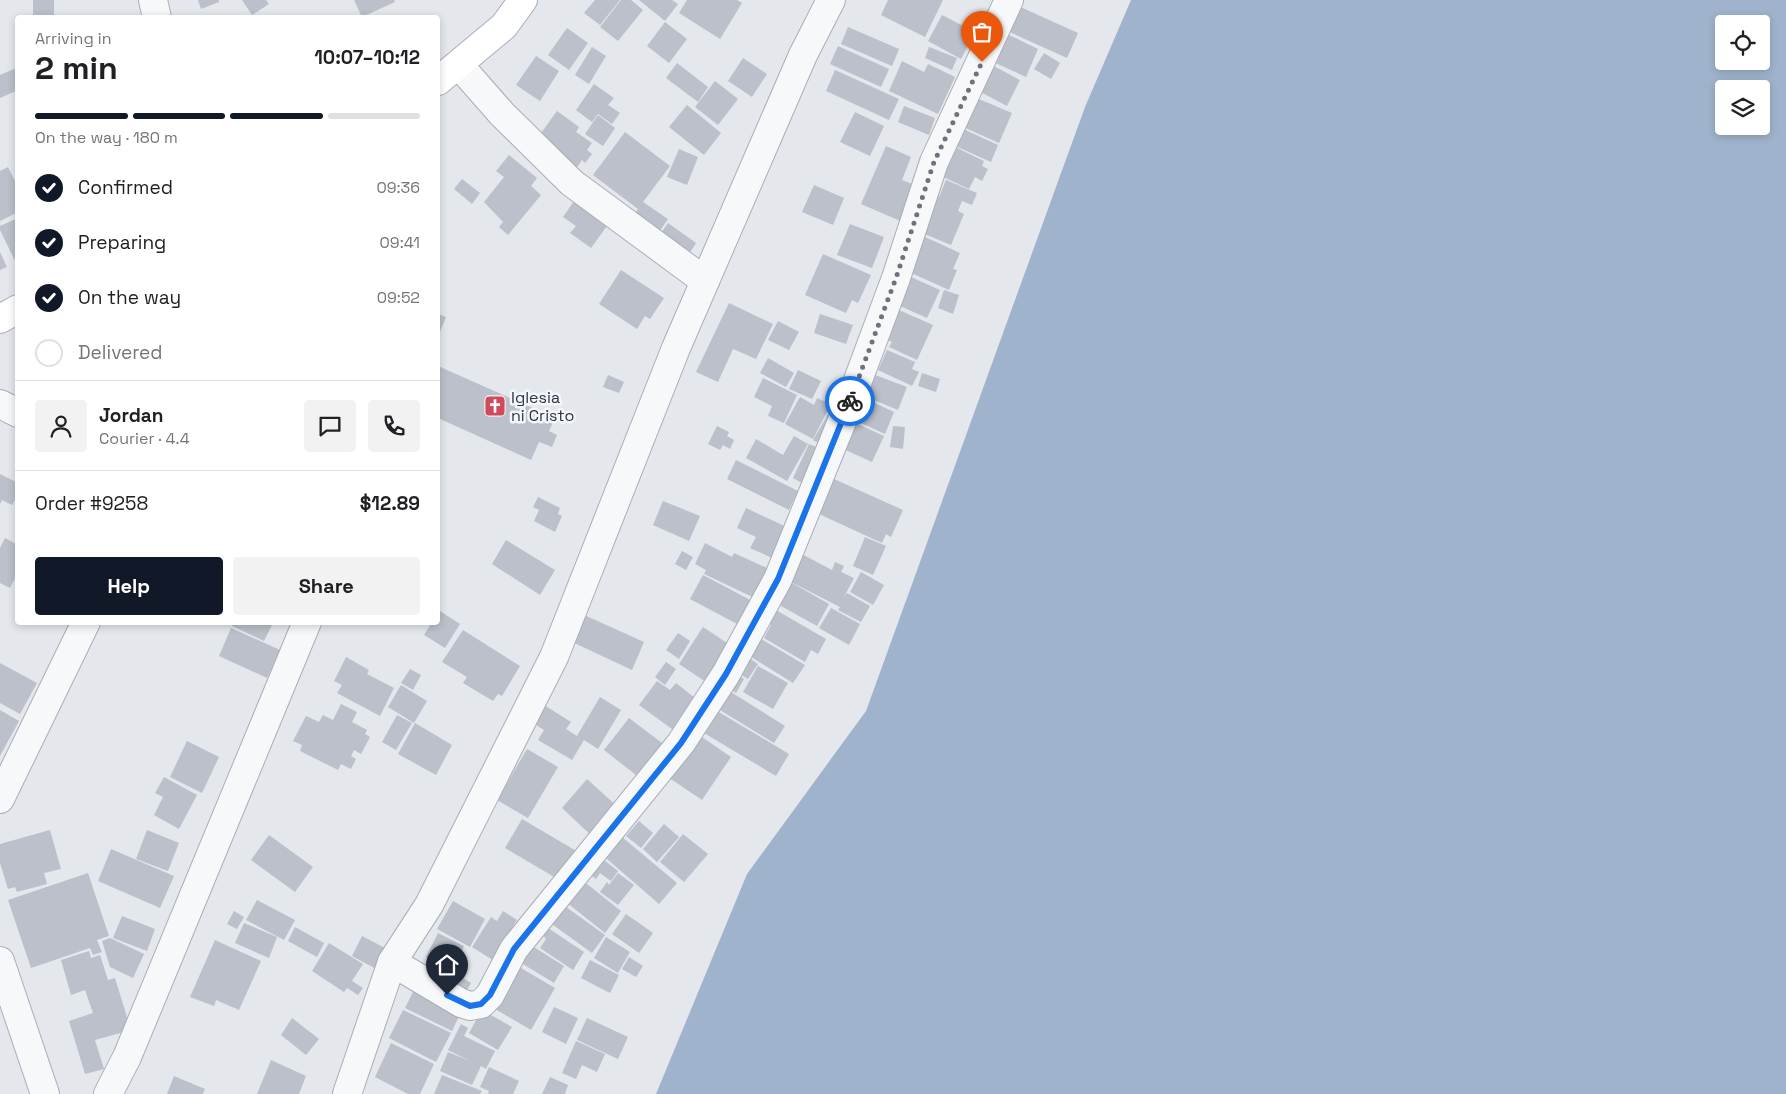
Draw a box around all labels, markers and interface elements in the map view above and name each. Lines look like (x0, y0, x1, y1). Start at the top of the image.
pin (961, 11, 1003, 62)
map controls (1715, 15, 1770, 135)
button: locate (1715, 15, 1770, 70)
icon: bag (968, 18, 996, 46)
text: Arriving in (35, 28, 112, 49)
text: 10:07–10:12 (314, 45, 420, 70)
text: 2 min (35, 48, 118, 88)
button: layers (1715, 80, 1770, 135)
text: On the way · 180 m (35, 127, 178, 148)
icon: check (35, 174, 63, 202)
text: Confirmed (78, 175, 173, 200)
text: 09:36 (376, 177, 420, 198)
icon: check (35, 229, 63, 257)
text: Preparing (78, 230, 166, 255)
text: 09:41 (380, 232, 420, 253)
icon: check (35, 284, 63, 312)
text: On the way (78, 285, 181, 310)
text: 09:52 (377, 287, 420, 308)
text: Delivered (78, 340, 163, 365)
courier (825, 376, 875, 426)
place label: Iglesia ni Cristo (511, 387, 574, 426)
icon: bike (836, 387, 864, 415)
church icon: Iglesia ni Cristo (483, 394, 507, 418)
button: person (35, 400, 87, 452)
button: chat (304, 400, 356, 452)
button: phone (368, 400, 420, 452)
text: Jordan (99, 403, 164, 428)
text: Courier · 4.4 (99, 428, 190, 449)
text: Order #9258 (35, 491, 148, 516)
text: $12.89 (360, 491, 420, 516)
button: Help (35, 557, 223, 615)
button: Share (233, 557, 420, 615)
pin (426, 944, 468, 995)
icon: home (433, 951, 461, 979)

